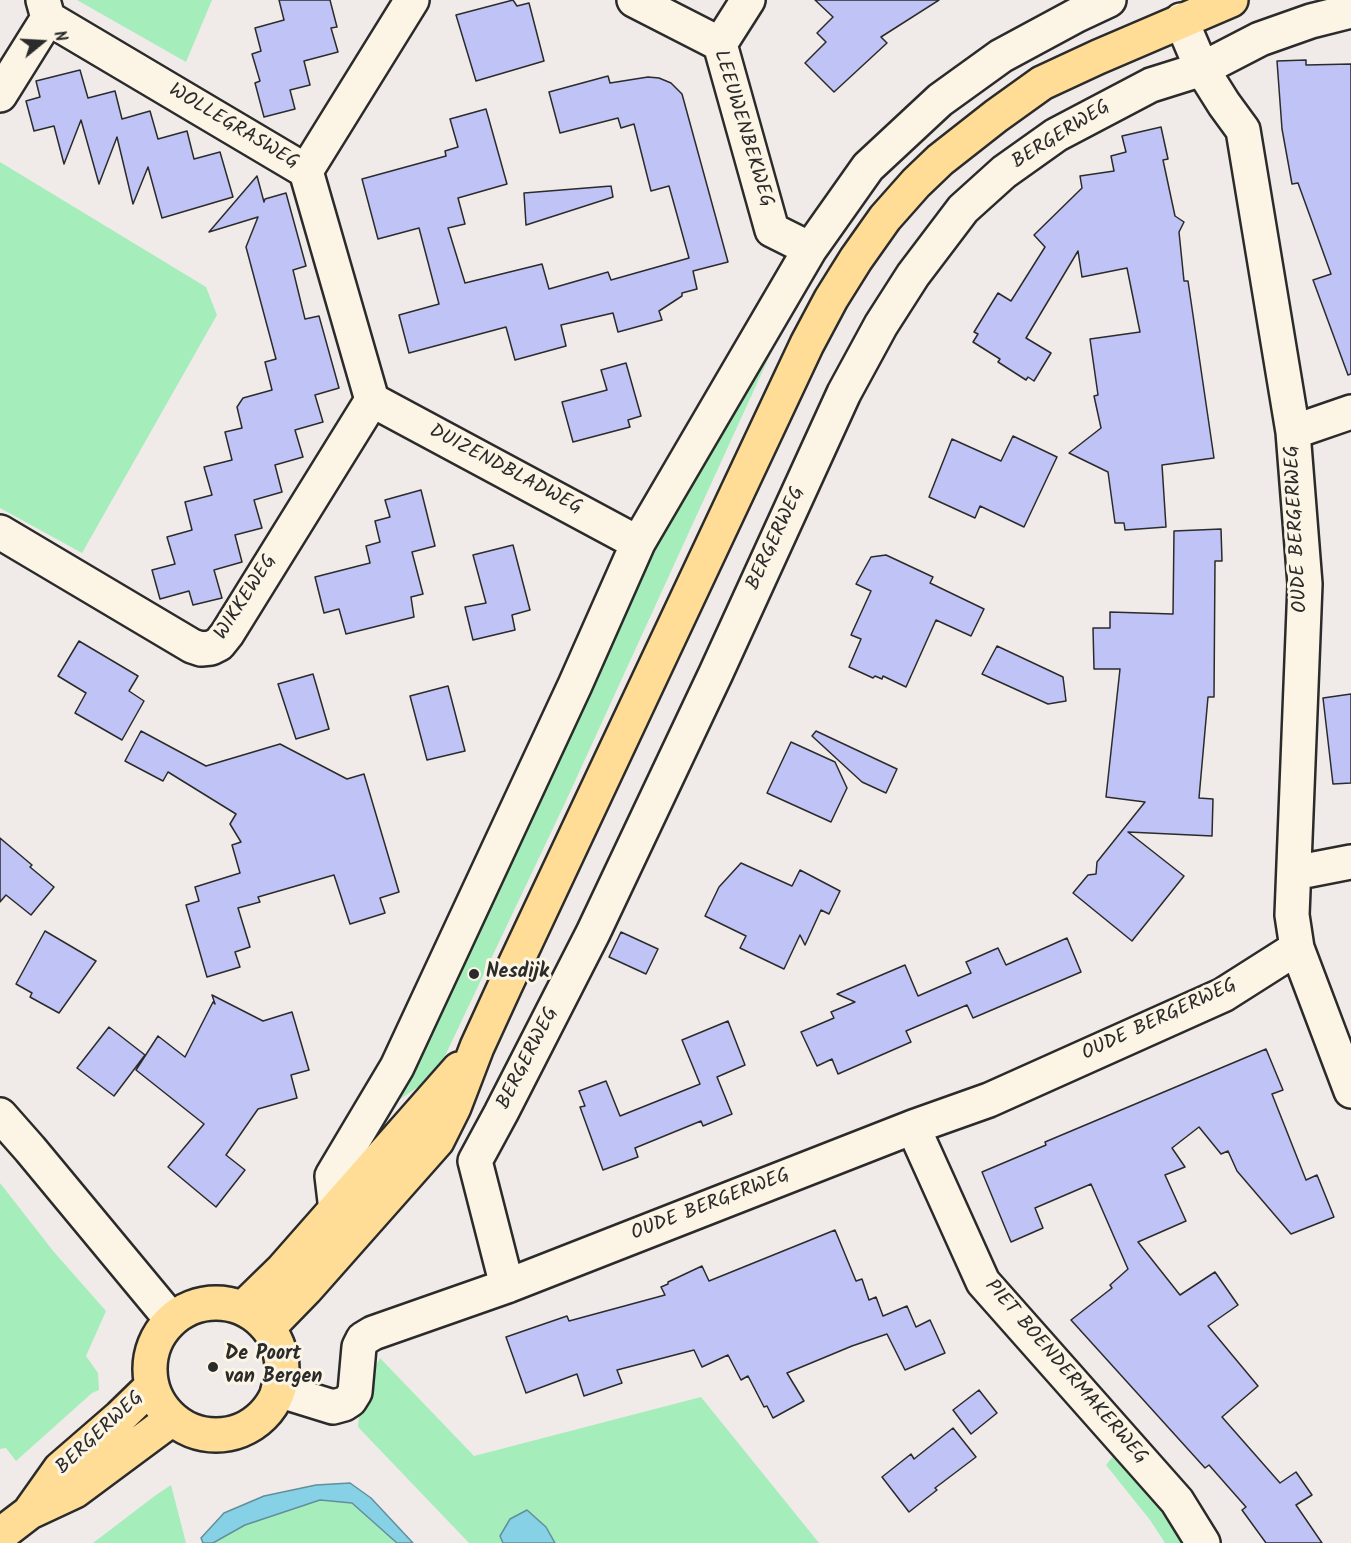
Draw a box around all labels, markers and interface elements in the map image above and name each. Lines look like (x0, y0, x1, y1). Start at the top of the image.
north arrow (12, 12, 72, 72)
text: N (46, 28, 73, 45)
street label: LEEUWENBEKWEG (707, 48, 777, 210)
street label: WOLLEGRASWEG (164, 80, 302, 176)
street label: BERGERWEG (1008, 96, 1116, 176)
street label: DUIZENDBLADWEG (424, 421, 586, 521)
street label: OUDE BERGERWEG (1282, 444, 1314, 614)
street label: BERGERWEG (743, 484, 811, 594)
street label: WIKKEWEG (211, 551, 283, 645)
place label: Nesdijk (486, 962, 549, 986)
marker: Nesdijk (467, 967, 481, 981)
street label: OUDE BERGERWEG (1079, 975, 1241, 1067)
street label: BERGERWEG (493, 1004, 565, 1114)
street label: OUDE BERGERWEG (628, 1165, 794, 1247)
street label: PIET BOENDERMAKERWEG (978, 1276, 1152, 1470)
place label: De Poort van Bergen (225, 1344, 322, 1391)
marker: De Poort van Bergen (206, 1360, 220, 1374)
street label: BERGERWEG (52, 1387, 150, 1481)

